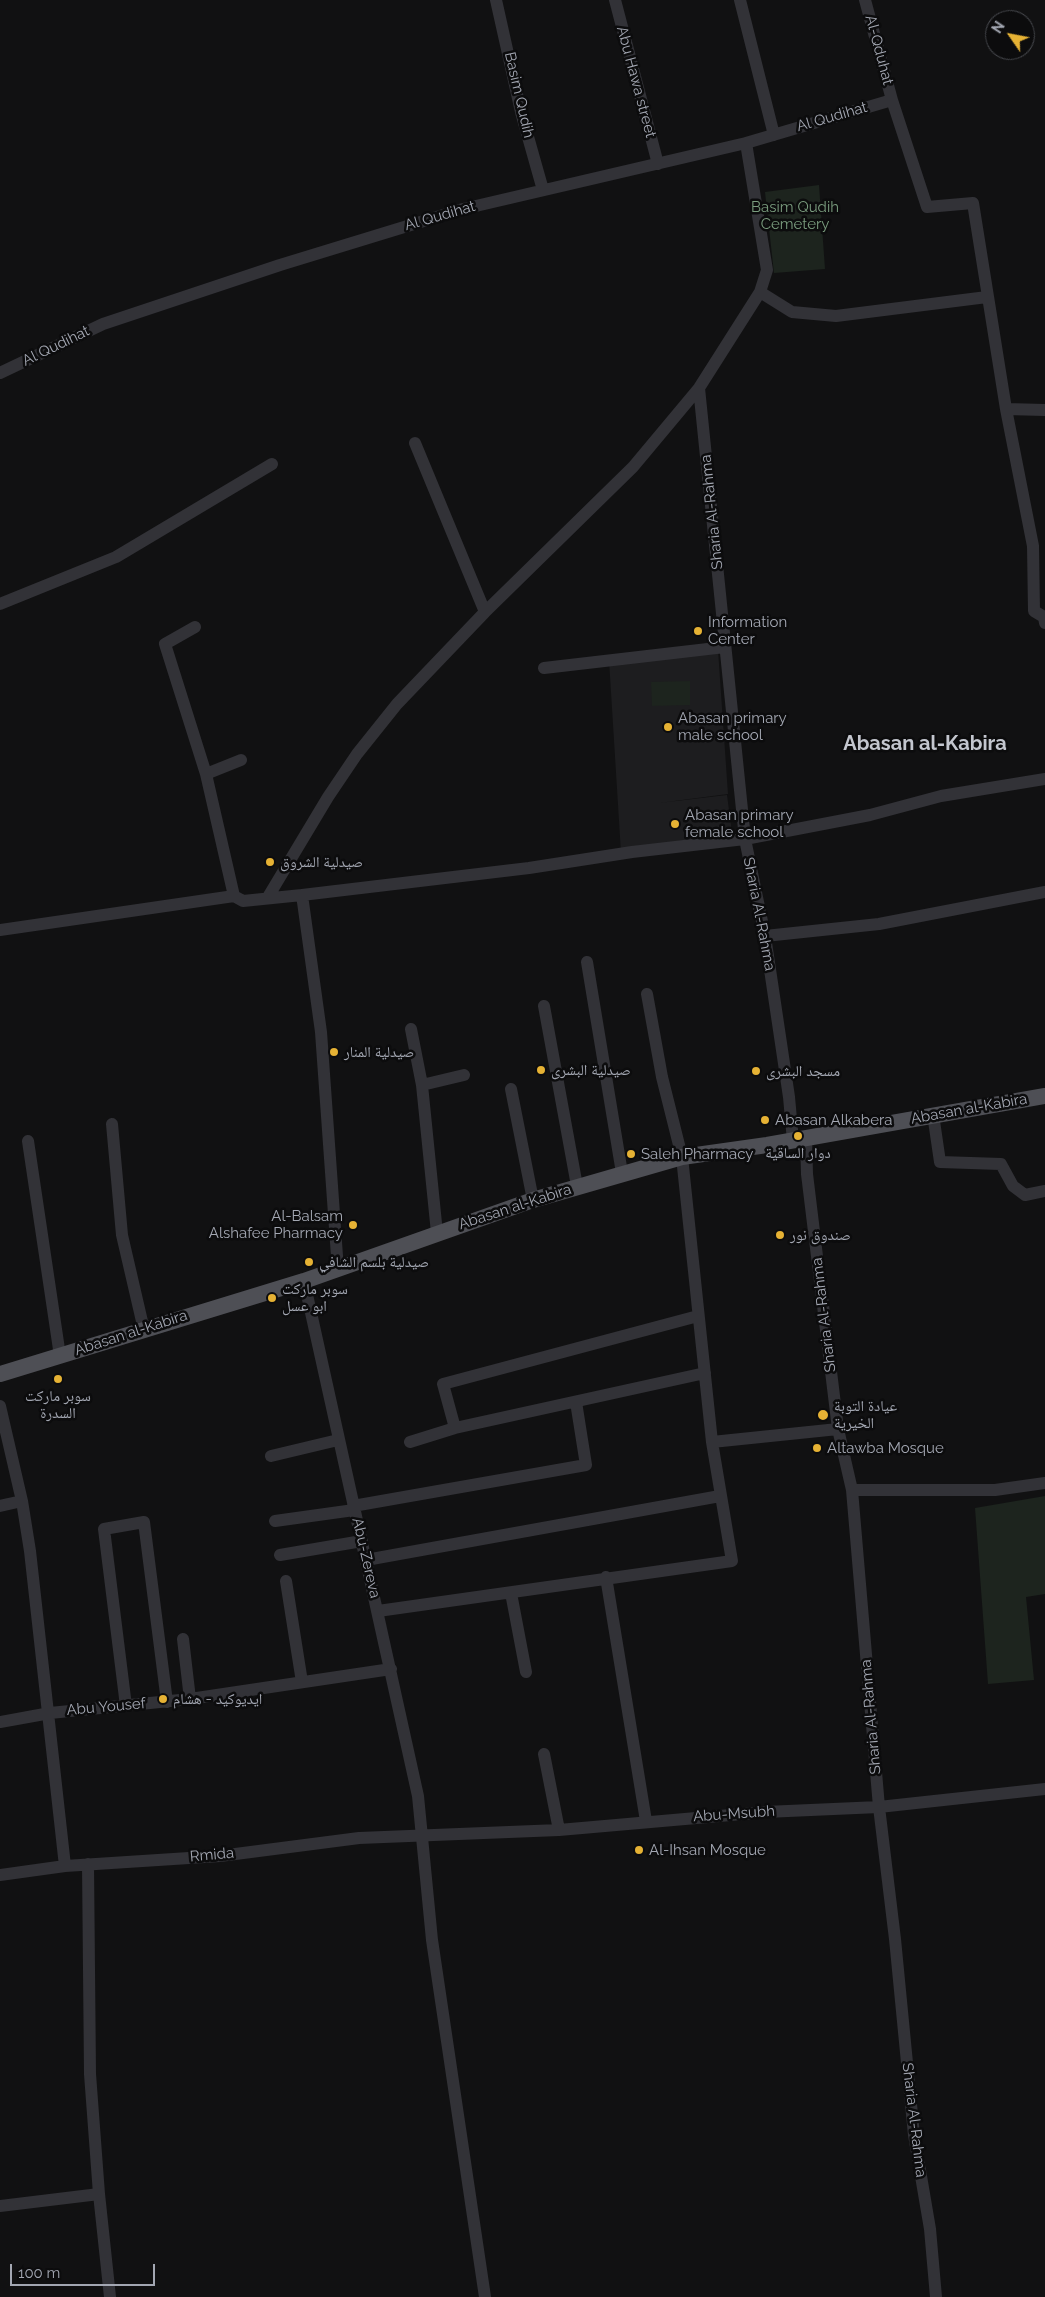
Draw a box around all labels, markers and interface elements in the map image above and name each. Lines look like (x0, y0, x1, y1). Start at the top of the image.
north arrow (985, 10, 1035, 60)
street label: Al-Qduhat (861, 13, 897, 87)
text: N (989, 19, 1008, 36)
street label: Abu Hawa street (612, 24, 660, 140)
street label: Basim Qudih (500, 50, 538, 140)
street label: Al Qudihat (795, 98, 869, 136)
street label: Al Qudihat (403, 197, 477, 235)
park label: Basim Qudih Cemetery (751, 198, 839, 233)
street label: Al Qudihat (19, 322, 93, 370)
street label: Sharia Al-Rahma (697, 454, 727, 570)
place label: Information Center (708, 613, 787, 648)
marker: Information Center (692, 625, 704, 637)
place label: Abasan primary male school (678, 709, 787, 744)
marker: Abasan primary male school (662, 721, 674, 733)
district label: Abasan al-Kabira (843, 732, 1007, 756)
place label: Abasan primary female school (685, 806, 794, 841)
marker: Abasan primary female school (669, 818, 681, 830)
place label: صيدلية الشروق (280, 853, 363, 871)
marker: صيدلية الشروق (264, 856, 276, 868)
street label: Sharia Al-Rahma (739, 856, 779, 972)
place label: صيدلية المنار (344, 1043, 414, 1061)
marker: صيدلية المنار (328, 1046, 340, 1058)
place label: صيدلية البشرى (551, 1061, 631, 1079)
place label: مسجد البشرى (766, 1062, 840, 1080)
marker: صيدلية البشرى (535, 1064, 547, 1076)
marker: مسجد البشرى (750, 1065, 762, 1077)
street label: Abasan al-Kabira (910, 1090, 1028, 1128)
place label: Abasan Alkabera (775, 1111, 892, 1129)
marker: Abasan Alkabera (759, 1114, 771, 1126)
marker: دوار الساقية (792, 1130, 804, 1142)
place label: دوار الساقية (765, 1144, 831, 1162)
place label: Saleh Pharmacy (641, 1145, 753, 1163)
marker: Saleh Pharmacy (625, 1148, 637, 1160)
street label: Abasan al-Kabira (456, 1180, 574, 1234)
place label: Al-Balsam Alshafee Pharmacy (209, 1207, 343, 1242)
marker: Al-Balsam Alshafee Pharmacy (347, 1219, 359, 1231)
place label: صندوق نور (790, 1226, 851, 1244)
marker: صندوق نور (774, 1229, 786, 1241)
place label: صيدلية بلسم الشافي (319, 1253, 429, 1271)
marker: صيدلية بلسم الشافي (303, 1256, 315, 1268)
street label: Sharia Al-Rahma (808, 1257, 840, 1373)
place label: سوبر ماركت ابو عسل (282, 1280, 348, 1315)
marker: سوبر ماركت ابو عسل (266, 1292, 278, 1304)
street label: Abasan al-Kabira (72, 1306, 190, 1360)
marker: سوبر ماركت السدرة (52, 1373, 64, 1385)
place label: سوبر ماركت السدرة (25, 1387, 91, 1422)
place label: عيادة التوبة الخيرية (834, 1397, 897, 1432)
marker: عيادة التوبة الخيرية (816, 1408, 830, 1422)
place label: Altawba Mosque (827, 1439, 944, 1457)
marker: Altawba Mosque (811, 1442, 823, 1454)
street label: Abu-Zereva (348, 1516, 384, 1600)
street label: Sharia Al-Rahma (857, 1659, 885, 1775)
place label: ايديوكيد - هشام (173, 1690, 262, 1708)
marker: ايديوكيد - هشام (157, 1693, 169, 1705)
street label: Abu Yousef (66, 1695, 146, 1719)
street label: Abu-Msubh (693, 1802, 775, 1826)
place label: Al-Ihsan Mosque (649, 1841, 766, 1859)
street label: Rmida (189, 1844, 235, 1866)
marker: Al-Ihsan Mosque (633, 1844, 645, 1856)
street label: Sharia Al-Rahma (898, 2062, 930, 2178)
scale bar (12, 2254, 158, 2286)
text: 100 m (18, 2264, 60, 2282)

